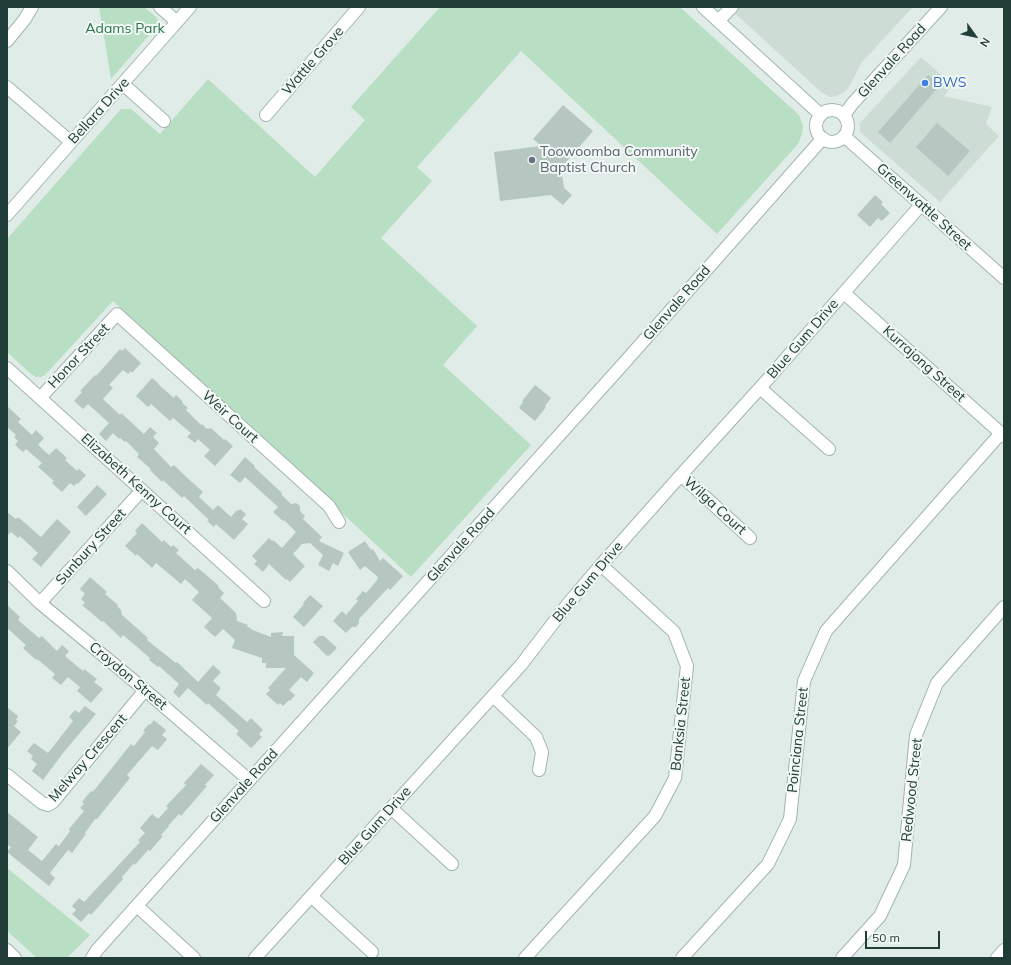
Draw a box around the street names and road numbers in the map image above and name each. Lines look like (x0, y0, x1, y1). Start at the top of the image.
street label: Glenvale Road (854, 20, 930, 102)
street label: Wattle Grove (279, 23, 347, 99)
street label: Bellara Drive (65, 75, 133, 147)
street label: Greenwattle Street (873, 160, 975, 254)
street label: Glenvale Road (640, 262, 714, 344)
street label: Blue Gum Drive (764, 296, 842, 382)
street label: Honor Street (45, 320, 113, 392)
street label: Kurrajong Street (879, 322, 969, 406)
street label: Weir Court (198, 387, 262, 447)
street label: Elizabeth Kenny Court (77, 430, 195, 538)
street label: Wilga Court (680, 474, 750, 538)
street label: Glenvale Road (423, 504, 499, 586)
street label: Sunbury Street (52, 505, 130, 589)
street label: Blue Gum Drive (549, 538, 627, 626)
street label: Croydon Street (86, 638, 170, 714)
street label: Banksia Street (668, 676, 694, 772)
street label: Poinciana Street (784, 686, 812, 794)
street label: Melway Crescent (45, 711, 131, 805)
street label: Redwood Street (898, 737, 926, 843)
street label: Glenvale Road (206, 745, 282, 827)
street label: Blue Gum Drive (335, 783, 415, 869)

